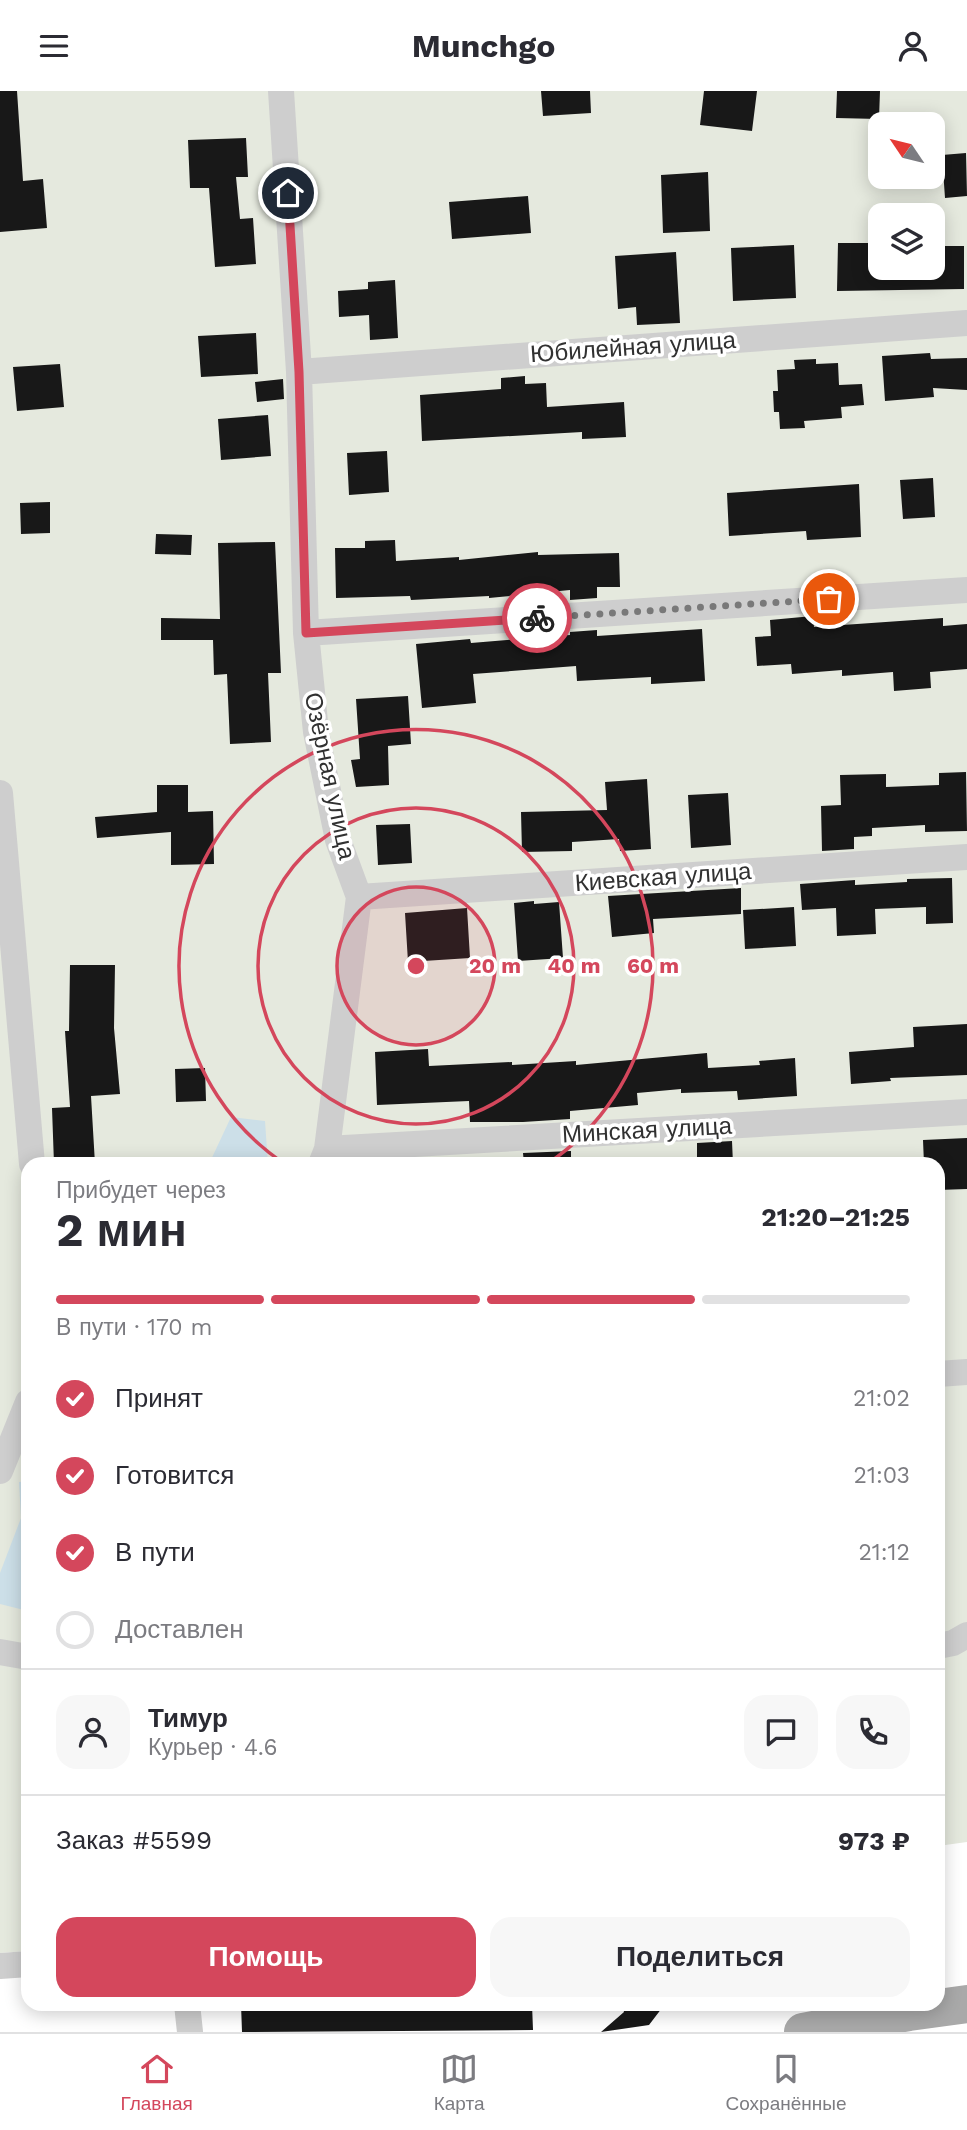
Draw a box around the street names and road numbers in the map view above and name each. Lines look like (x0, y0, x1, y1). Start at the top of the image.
street label: Юбилейная улица (529, 326, 737, 368)
street label: Озёрная улица (299, 690, 362, 863)
street label: Киевская улица (574, 857, 753, 897)
street label: Минская улица (561, 1112, 733, 1148)

